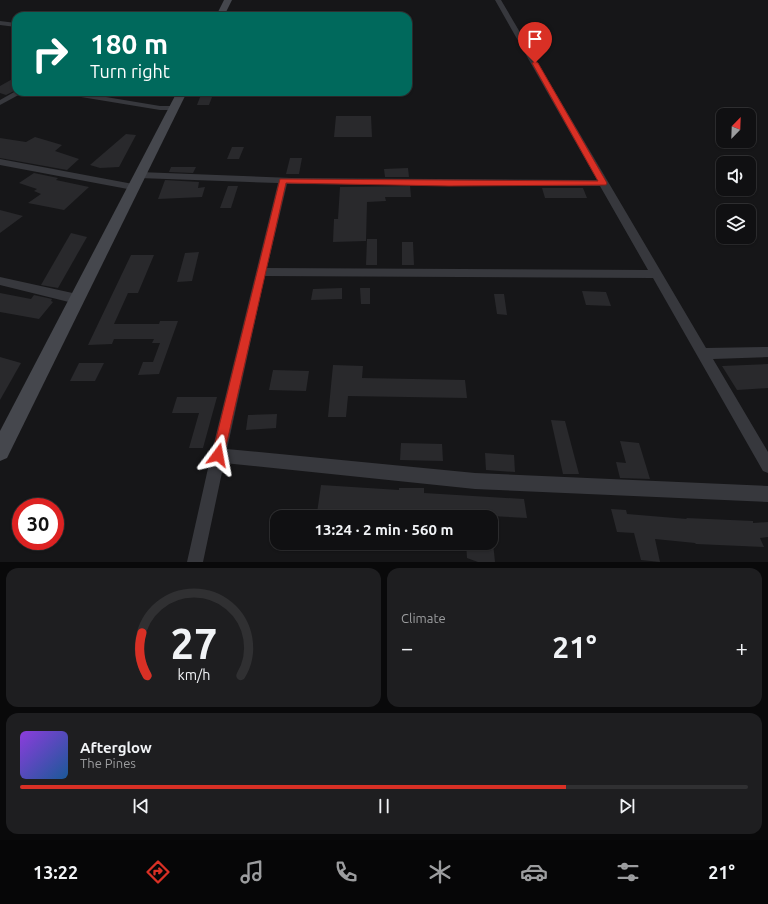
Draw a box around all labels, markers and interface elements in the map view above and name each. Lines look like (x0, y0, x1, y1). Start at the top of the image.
pin (518, 22, 552, 63)
icon: right (24, 28, 76, 80)
text: 180 m (90, 28, 168, 59)
icon: arrive (524, 28, 546, 50)
text: Turn right (90, 61, 170, 81)
north arrow (716, 108, 756, 148)
map controls (716, 108, 756, 244)
button: sound (716, 156, 756, 196)
button: layers (716, 204, 756, 244)
position arrow (197, 434, 239, 476)
speed limit sign: 30 (12, 498, 64, 550)
text: 13:24 · 2 min · 560 m (315, 521, 453, 538)
text: Climate (401, 611, 446, 625)
text: 27 (170, 619, 217, 666)
text: 21° (552, 630, 597, 664)
text: − (401, 635, 413, 660)
text: + (736, 635, 748, 660)
text: km/h (177, 666, 210, 682)
text: Afterglow (80, 739, 152, 756)
text: The Pines (80, 756, 136, 770)
icon: previous (130, 795, 152, 817)
icon: pause (373, 795, 395, 817)
icon: next (616, 795, 638, 817)
icon: directions (144, 858, 172, 886)
icon: music (238, 858, 266, 886)
icon: phone (332, 858, 360, 886)
icon: climate (426, 858, 454, 886)
icon: car (520, 858, 548, 886)
icon: filters (614, 858, 642, 886)
text: 13:22 (33, 862, 78, 882)
text: 21° (708, 862, 735, 882)

